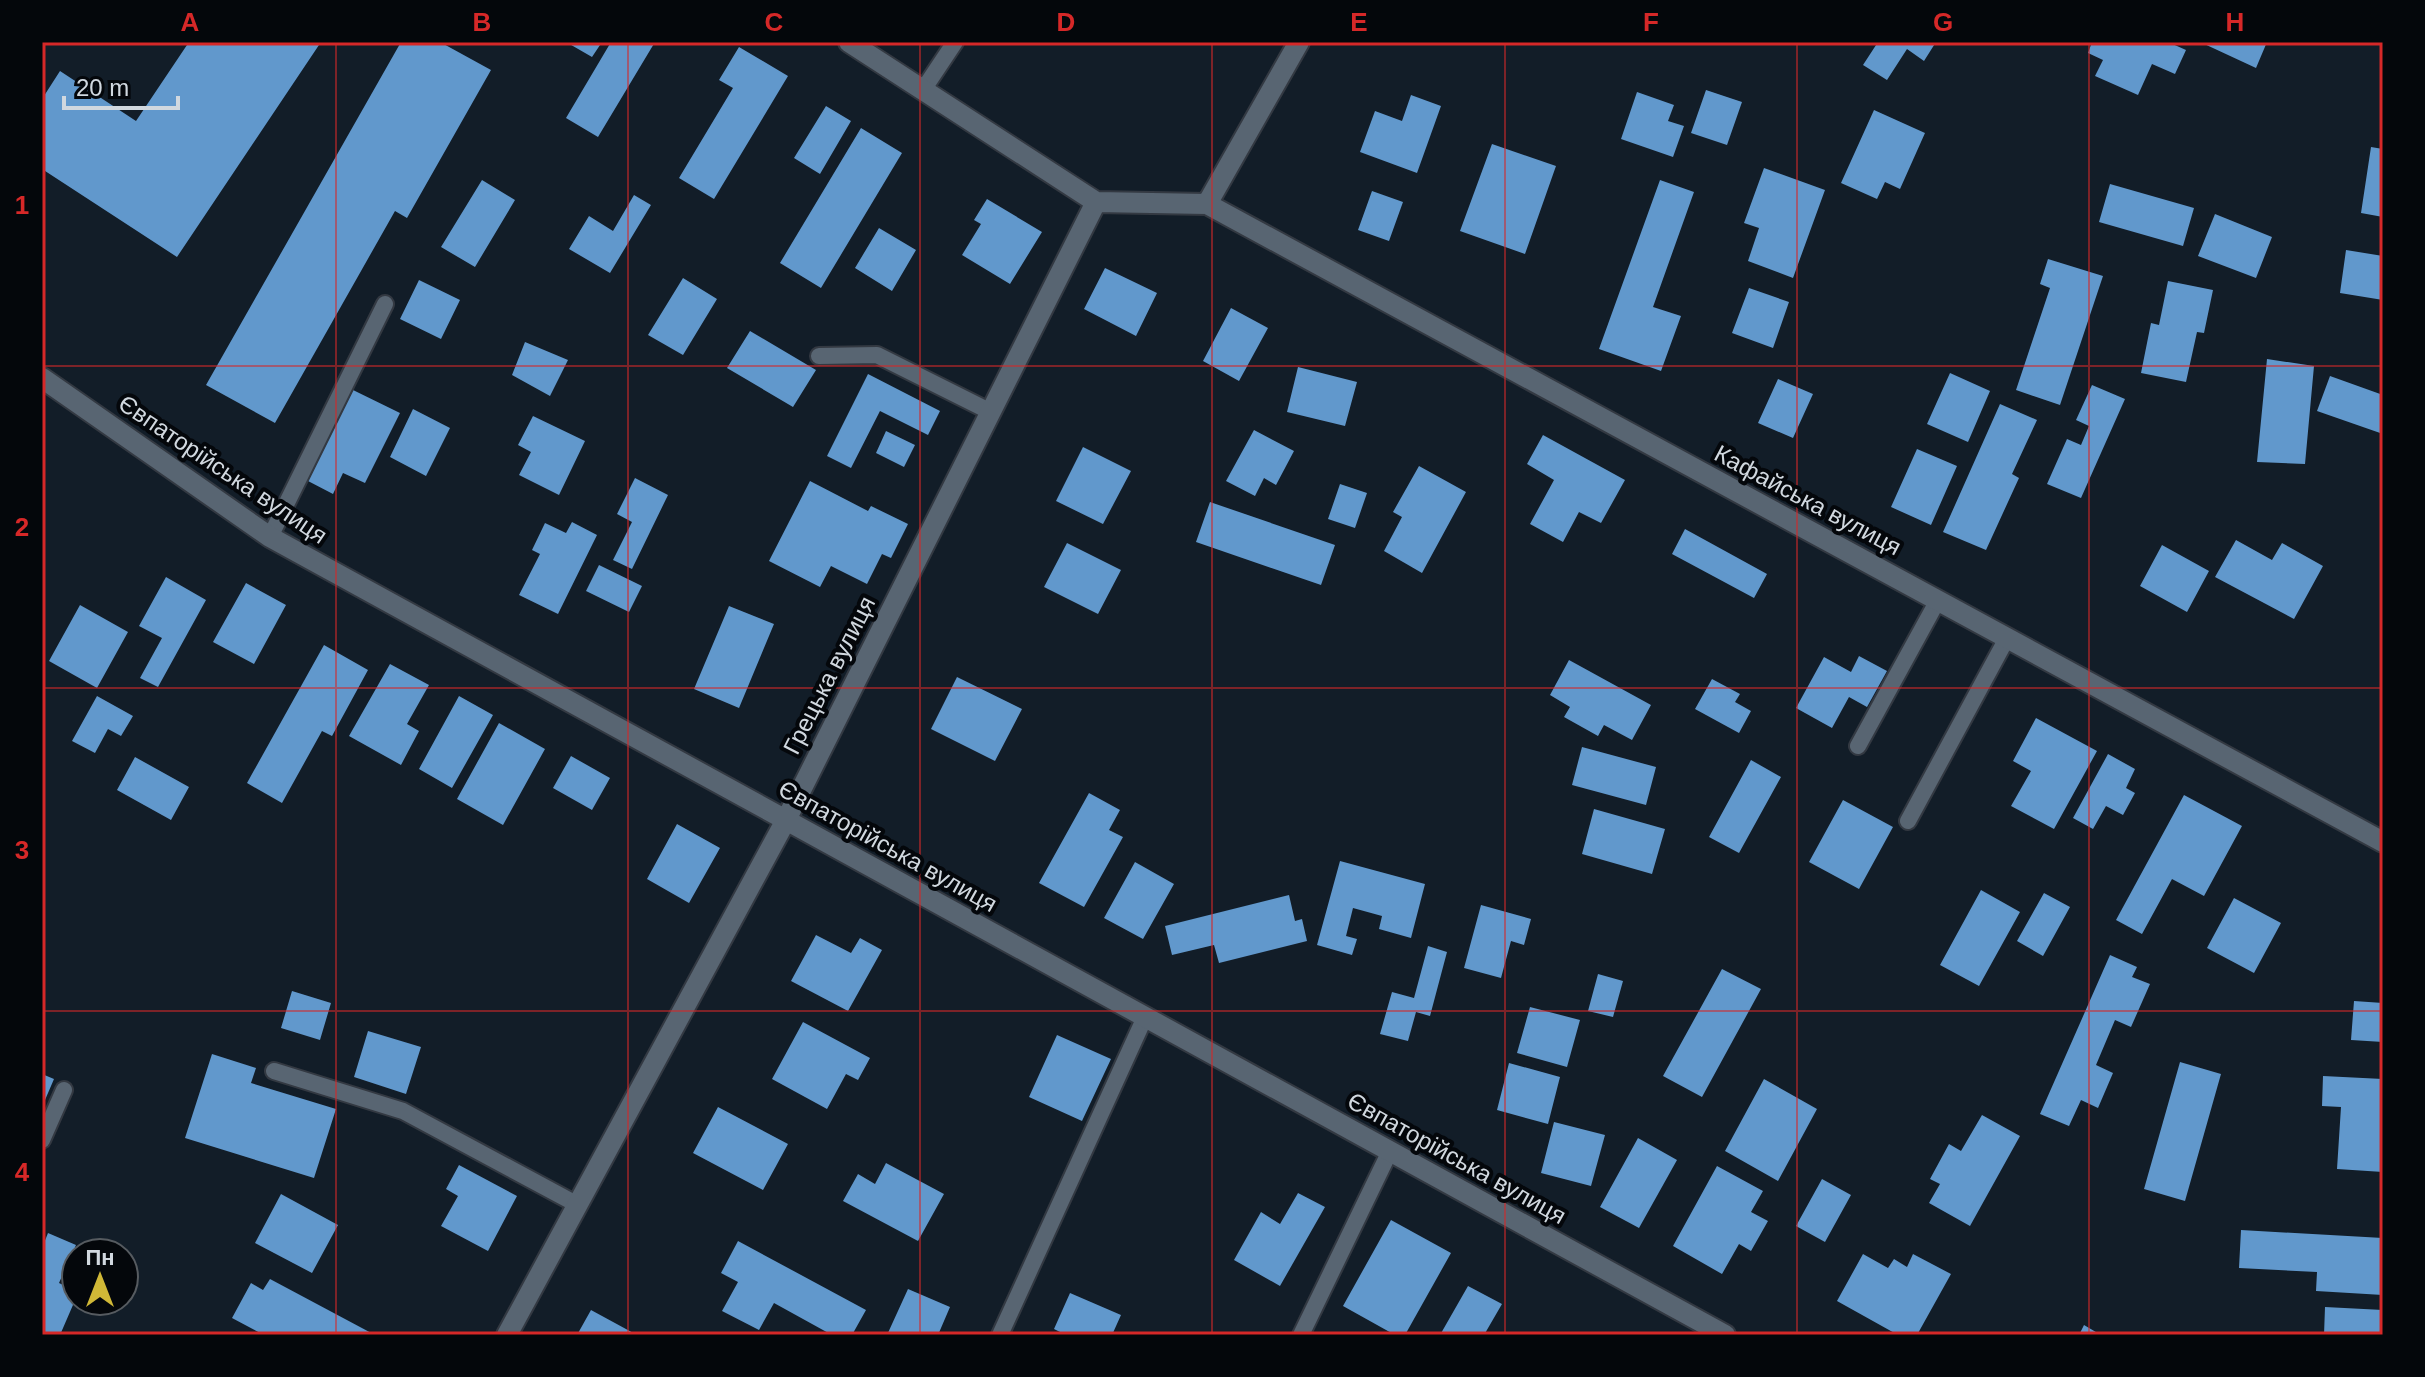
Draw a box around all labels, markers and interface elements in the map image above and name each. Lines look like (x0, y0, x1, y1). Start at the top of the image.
text: A (181, 7, 200, 37)
text: B (473, 7, 491, 37)
text: C (765, 7, 784, 37)
text: D (1057, 7, 1075, 37)
text: E (1350, 7, 1368, 37)
text: F (1643, 7, 1659, 37)
text: G (1933, 7, 1953, 37)
text: H (2226, 7, 2244, 37)
scale bar (64, 60, 178, 110)
text: 20 m (76, 74, 129, 101)
text: 1 (15, 190, 29, 220)
street label: Євпаторійська вулиця (114, 389, 332, 549)
street label: Кафайська вулиця (1710, 439, 1906, 561)
text: 2 (15, 512, 29, 542)
street label: Грецька вулиця (778, 592, 880, 758)
street label: Євпаторійська вулиця (774, 775, 1002, 917)
text: 3 (15, 835, 29, 865)
street label: Євпаторійська вулиця (1343, 1087, 1571, 1229)
text: 4 (15, 1157, 30, 1187)
north arrow (60, 1237, 140, 1317)
text: Пн (85, 1245, 115, 1270)

